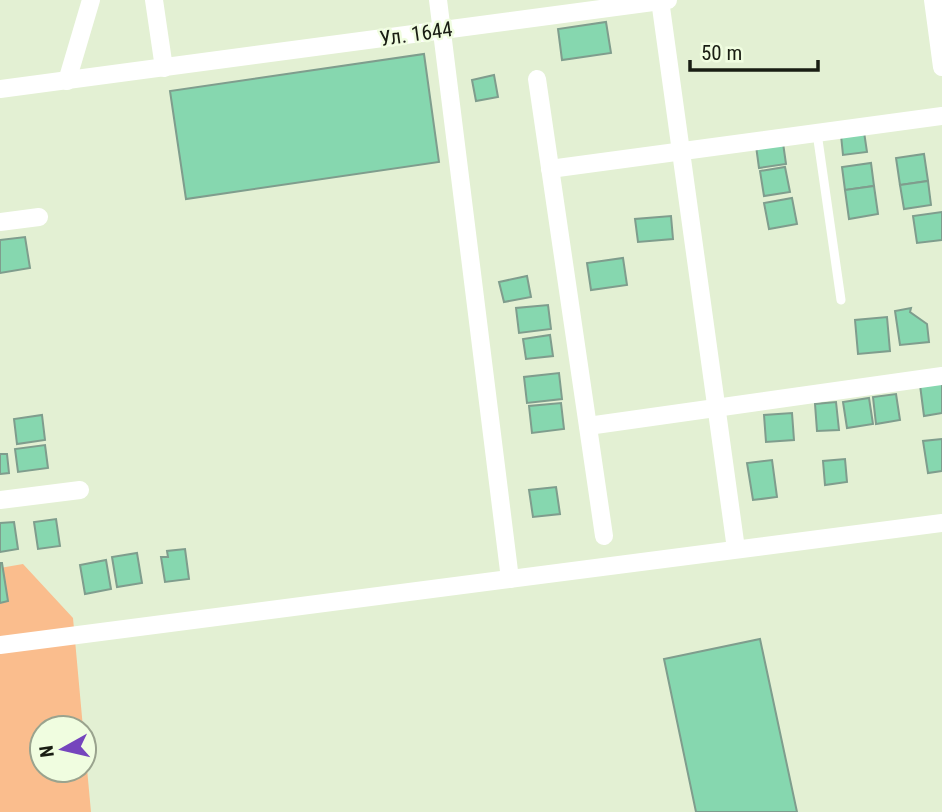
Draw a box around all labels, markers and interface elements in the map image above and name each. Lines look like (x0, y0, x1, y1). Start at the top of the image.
street label: Ул. 1644 (378, 17, 454, 51)
scale bar (690, 28, 818, 72)
text: 50 m (701, 41, 742, 65)
north arrow (28, 714, 98, 784)
text: N (34, 744, 59, 759)

